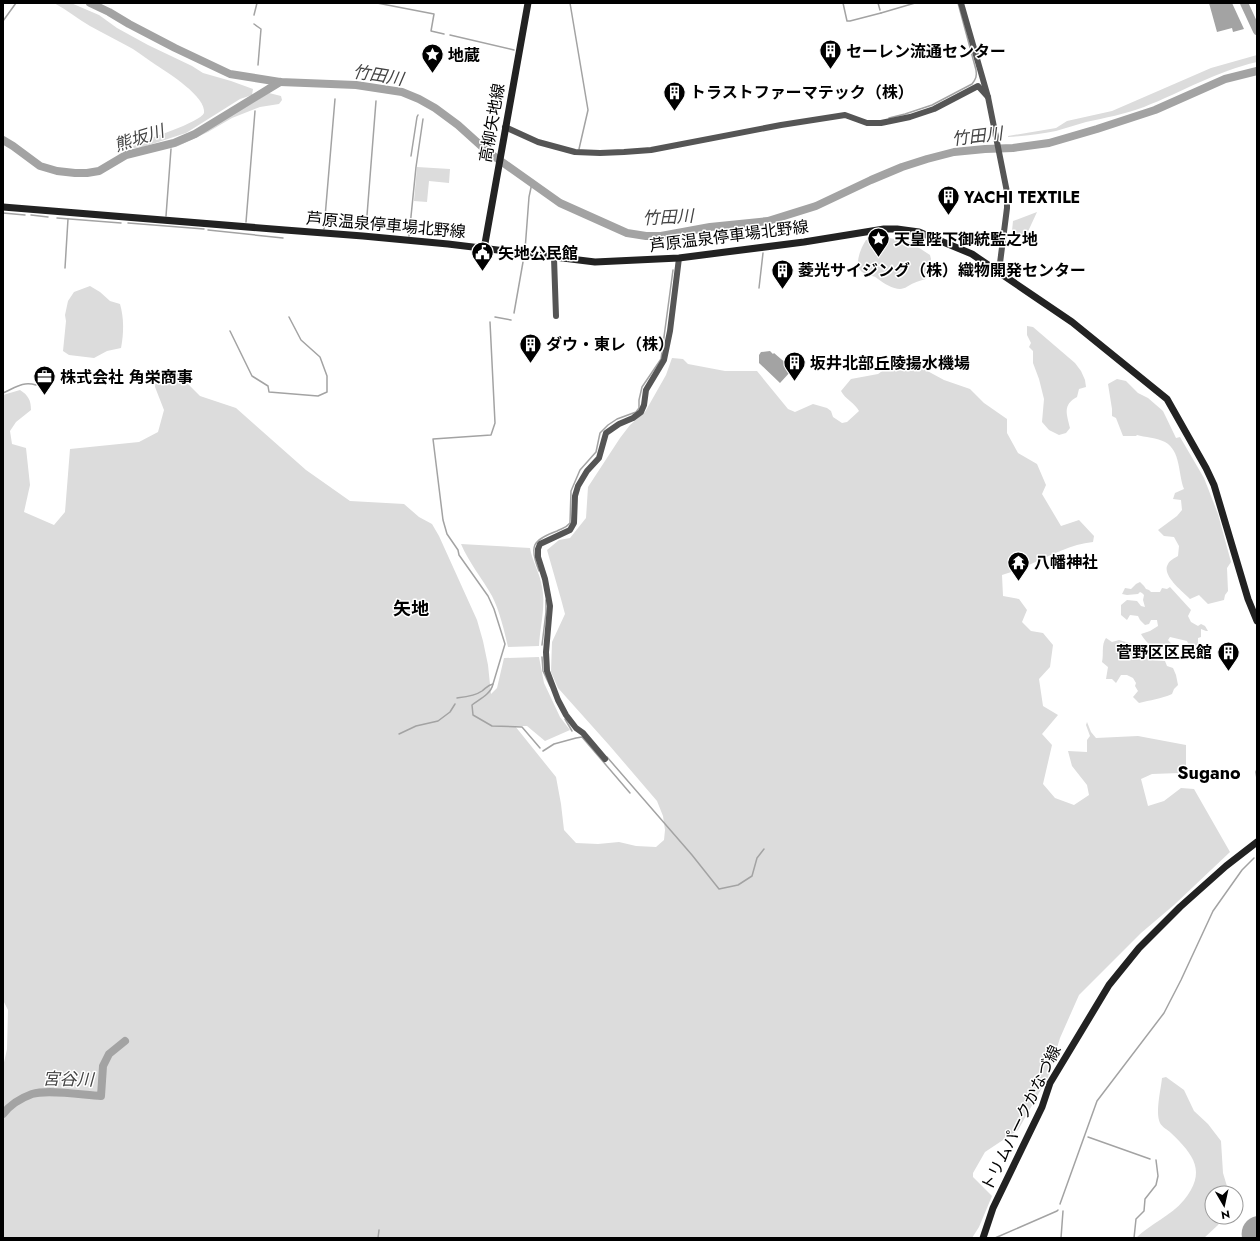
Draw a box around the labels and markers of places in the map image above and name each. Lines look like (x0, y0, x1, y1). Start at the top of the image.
building icon: セーレン流通センター (817, 38, 843, 71)
place label: セーレン流通センター (846, 40, 1006, 63)
place icon: 地蔵 (420, 42, 446, 75)
place label: 地蔵 (448, 44, 480, 67)
building icon: トラストファーマテック（株） (661, 79, 687, 112)
place label: トラストファーマテック（株） (690, 81, 914, 104)
building icon: YACHI TEXTILE (936, 184, 962, 217)
place label: YACHI TEXTILE (963, 186, 1080, 209)
place icon: 天皇陛下御統監之地 (866, 226, 892, 259)
place label: 天皇陛下御統監之地 (894, 228, 1038, 251)
public building icon: 矢地公民館 (469, 240, 495, 273)
place label: 矢地公民館 (498, 242, 578, 265)
building icon: 菱光サイジング（株）織物開発センター (770, 257, 796, 290)
place label: 菱光サイジング（株）織物開発センター (798, 259, 1086, 282)
building icon: ダウ・東レ（株） (518, 331, 544, 364)
place label: ダウ・東レ（株） (546, 333, 674, 356)
building icon: 坂井北部丘陵揚水機場 (782, 350, 808, 383)
place label: 坂井北部丘陵揚水機場 (810, 352, 970, 375)
office icon: 株式会社 角栄商事 (31, 364, 57, 397)
place label: 株式会社 角栄商事 (60, 366, 193, 389)
temple icon: 八幡神社 (1006, 549, 1032, 582)
place label: 八幡神社 (1034, 551, 1098, 574)
building icon: 菅野区区民館 (1215, 639, 1241, 672)
place label: 菅野区区民館 (1116, 641, 1212, 664)

